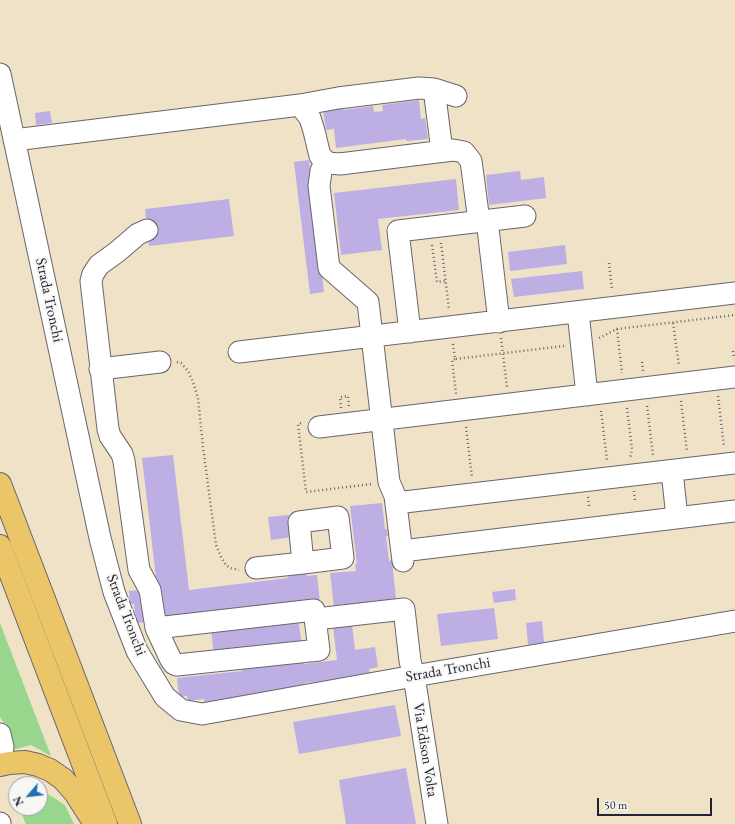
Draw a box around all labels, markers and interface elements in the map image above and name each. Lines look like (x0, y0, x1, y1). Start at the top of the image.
street label: Strada Tronchi (31, 256, 67, 344)
street label: Strada Tronchi (102, 572, 150, 658)
street label: Strada Tronchi (404, 654, 492, 686)
street label: Via Edison Volta (409, 702, 441, 798)
north arrow (8, 776, 48, 816)
scale bar (599, 790, 714, 816)
text: N (10, 794, 27, 808)
text: 50 m (604, 797, 627, 813)

